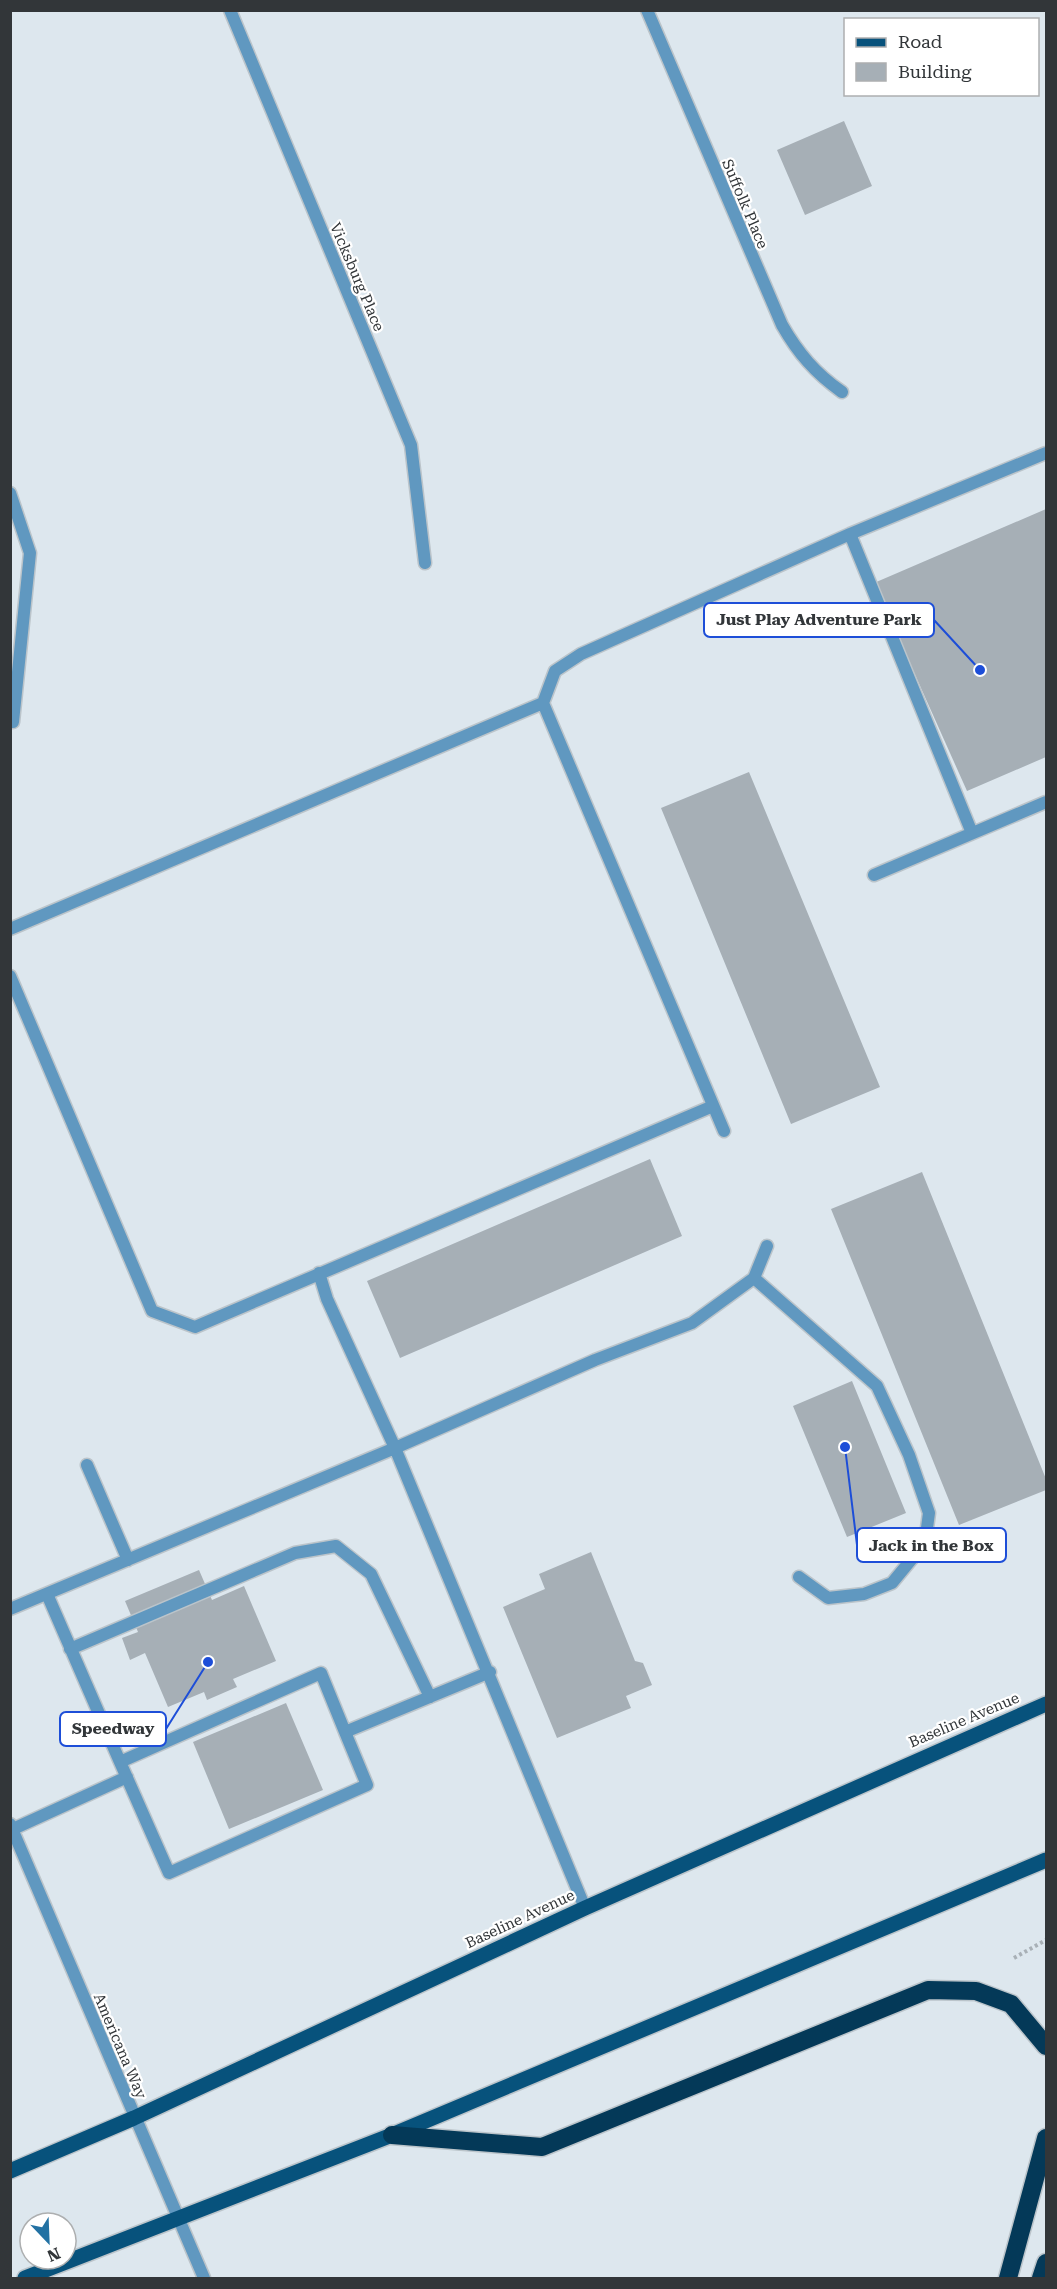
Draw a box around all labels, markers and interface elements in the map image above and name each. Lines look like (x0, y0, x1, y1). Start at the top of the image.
legend (844, 18, 1039, 96)
text: Road (898, 31, 943, 52)
text: Building (898, 61, 972, 82)
street label: Suffolk Place (718, 157, 772, 251)
street label: Vicksburg Place (326, 220, 388, 334)
callout: Just Play Adventure Park (704, 603, 934, 637)
text: Just Play Adventure Park (716, 610, 922, 629)
callout: Jack in the Box (857, 1528, 1006, 1562)
text: Jack in the Box (869, 1536, 994, 1555)
street label: Baseline Avenue (906, 1689, 1022, 1751)
callout: Speedway (60, 1712, 166, 1746)
text: Speedway (72, 1719, 155, 1738)
street label: Baseline Avenue (463, 1886, 577, 1952)
street label: Americana Way (90, 1991, 150, 2101)
north arrow (18, 2211, 78, 2271)
text: N (44, 2243, 63, 2266)

